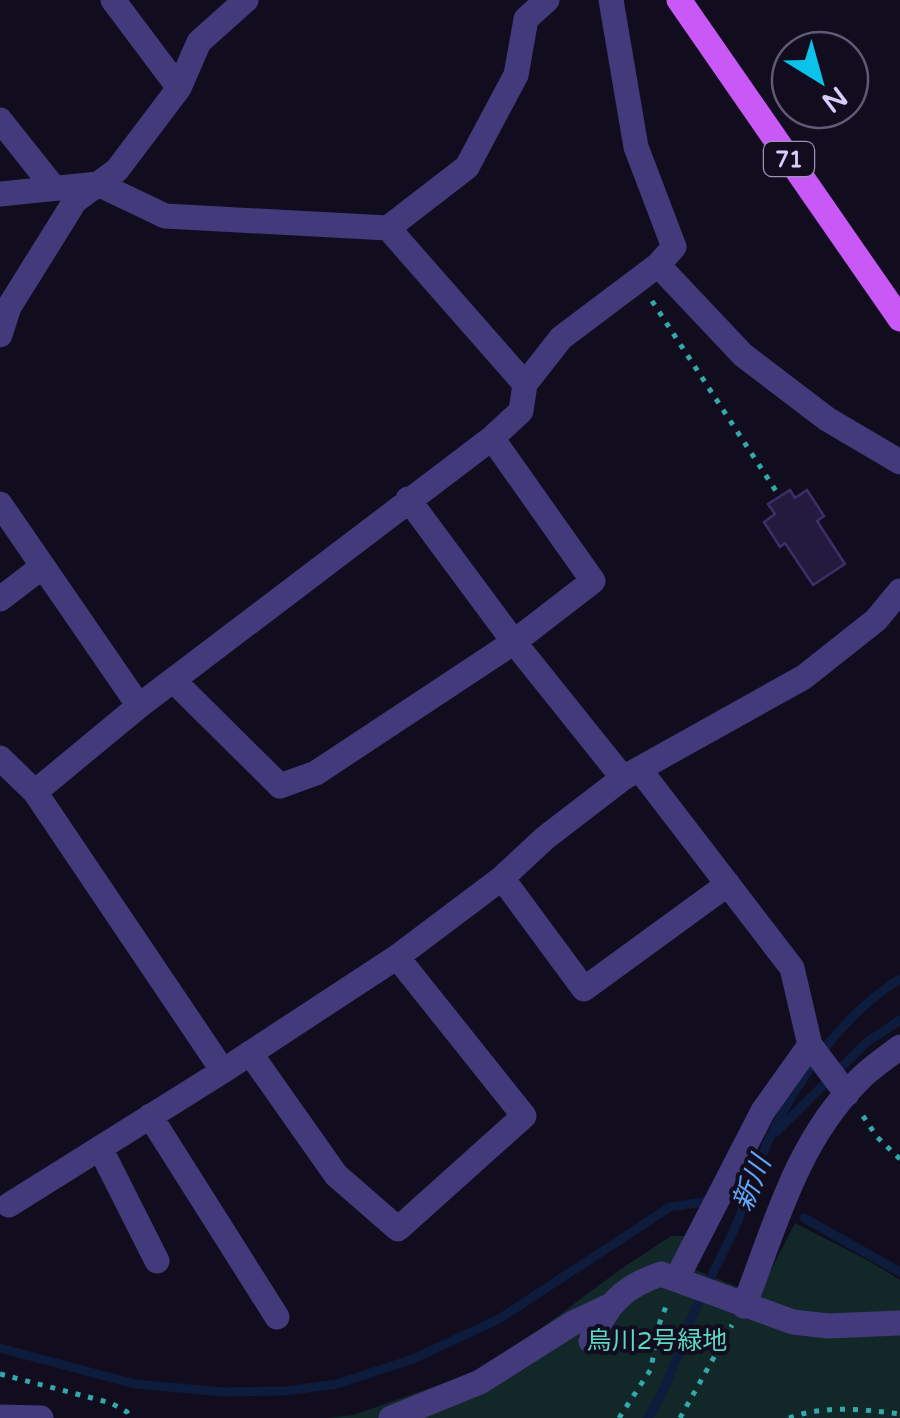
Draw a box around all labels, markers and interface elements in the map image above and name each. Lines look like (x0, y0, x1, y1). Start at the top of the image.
north arrow (770, 30, 870, 130)
text: N (815, 79, 854, 120)
road number: 71 (764, 142, 814, 176)
water label: 新川 (726, 1148, 779, 1216)
park label: 烏川2号緑地 (587, 1326, 727, 1356)

